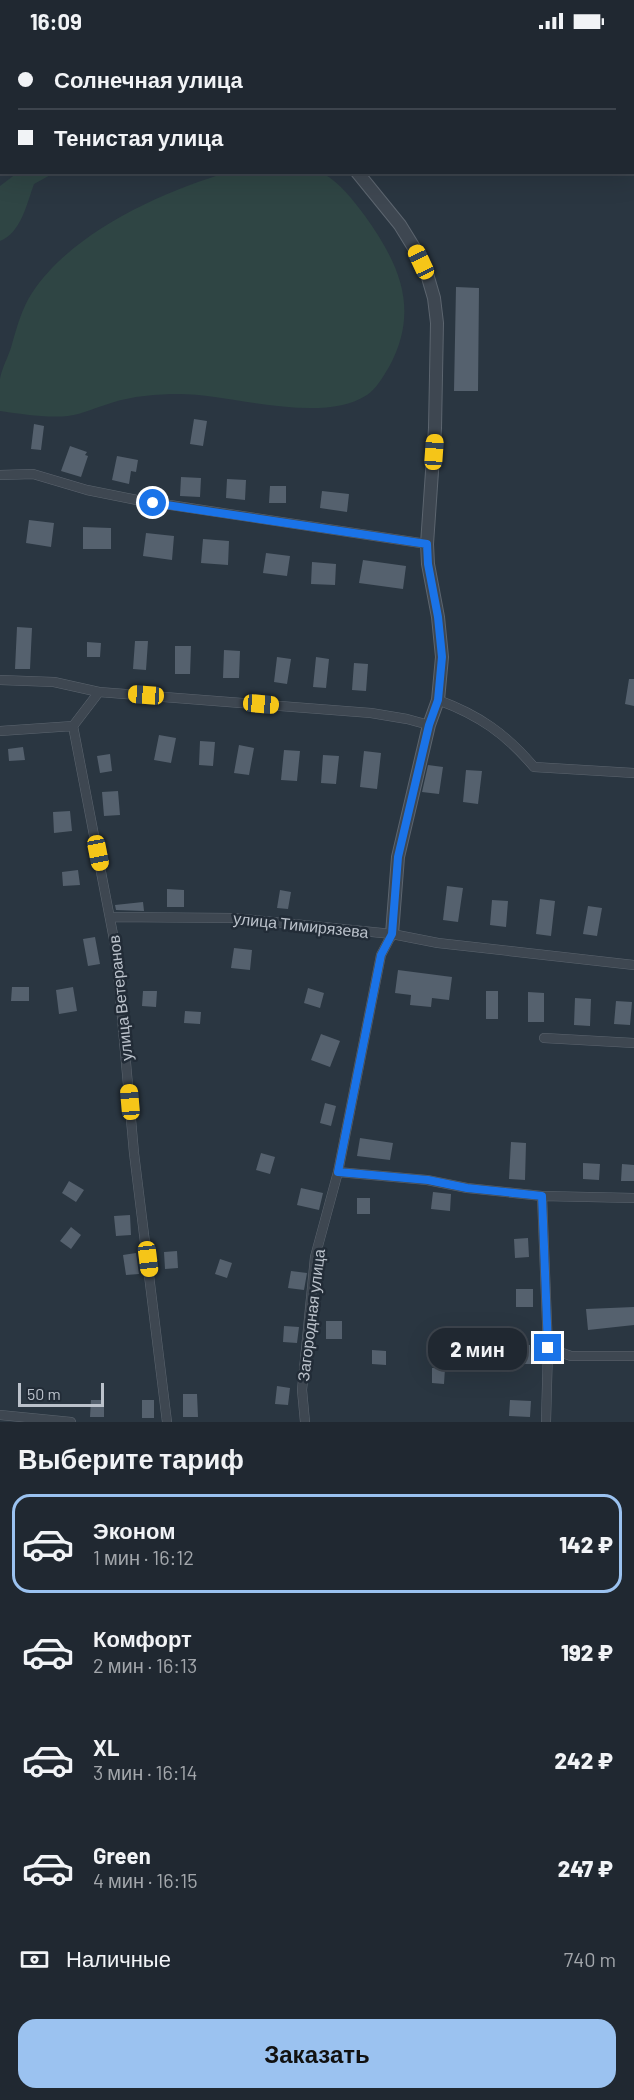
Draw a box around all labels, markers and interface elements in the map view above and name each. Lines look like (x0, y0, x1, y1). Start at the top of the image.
text: 16:09 (30, 8, 82, 34)
text: Солнечная улица (54, 66, 243, 92)
text: Тенистая улица (54, 124, 223, 150)
car (405, 242, 437, 282)
car (424, 433, 444, 471)
route start (139, 489, 166, 516)
car (127, 685, 165, 705)
car (242, 693, 280, 715)
car (86, 834, 110, 872)
street label: улица Тимирязева (233, 908, 370, 941)
street label: улица Ветеранов (103, 934, 136, 1062)
car (119, 1083, 141, 1121)
car (137, 1240, 159, 1278)
street label: Загородная улица (293, 1248, 328, 1382)
callout: 2 мин (428, 1327, 527, 1369)
route end (534, 1334, 561, 1361)
text: 2 мин (450, 1337, 505, 1361)
scale bar (18, 1380, 104, 1408)
text: 50 m (27, 1384, 61, 1403)
text: Выберите тариф (18, 1442, 244, 1474)
icon: car (21, 1517, 75, 1571)
text: Эконом (93, 1517, 176, 1543)
text: 142 ₽ (559, 1531, 613, 1557)
text: 1 мин · 16:12 (93, 1545, 194, 1569)
icon: car (21, 1625, 75, 1679)
text: Комфорт (93, 1625, 192, 1651)
text: 192 ₽ (561, 1639, 613, 1665)
text: 2 мин · 16:13 (93, 1653, 197, 1677)
icon: car (21, 1733, 75, 1787)
text: XL (93, 1734, 119, 1760)
text: 242 ₽ (554, 1747, 613, 1773)
text: 3 мин · 16:14 (93, 1760, 198, 1784)
icon: car (21, 1841, 75, 1895)
text: Green (93, 1842, 151, 1868)
text: 247 ₽ (558, 1855, 613, 1881)
text: 4 мин · 16:15 (93, 1868, 198, 1892)
icon: cash (18, 1943, 51, 1976)
text: Наличные (66, 1945, 171, 1971)
text: 740 m (564, 1947, 616, 1971)
button: Заказать (18, 2019, 616, 2088)

